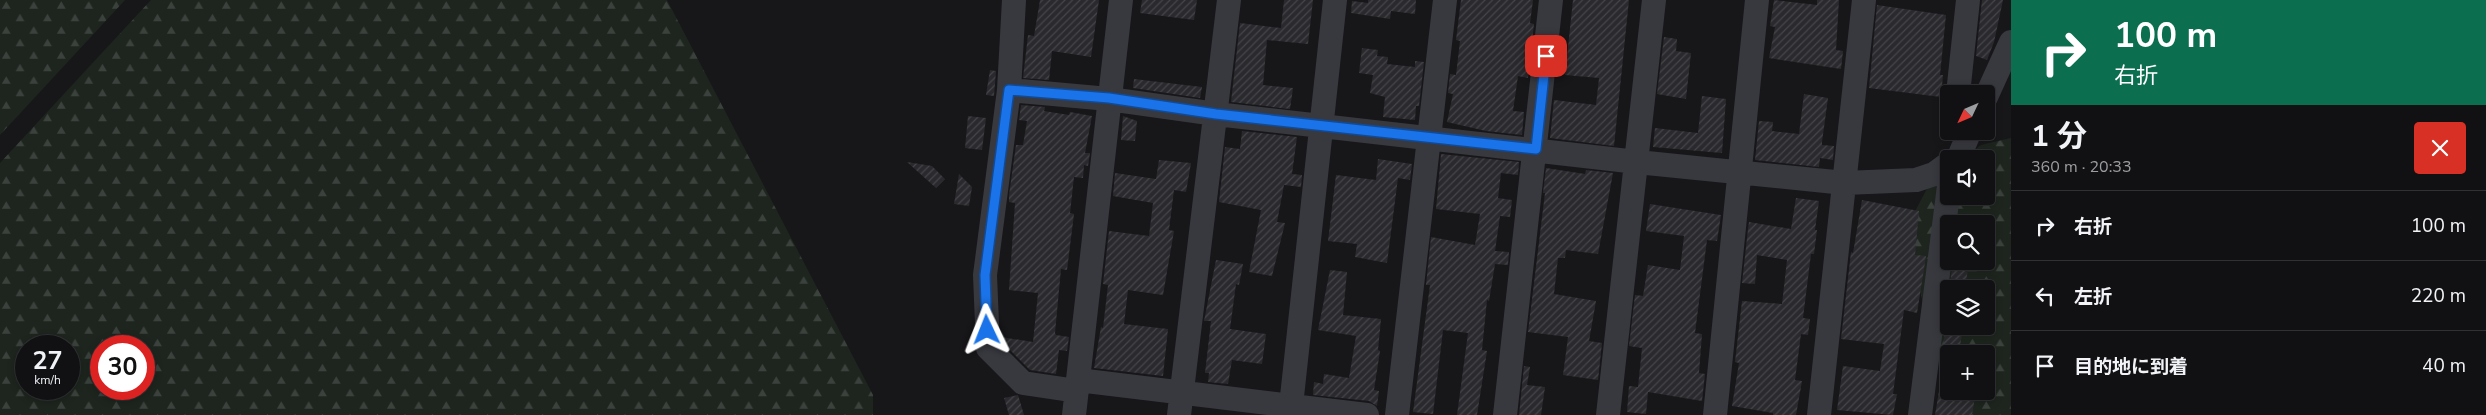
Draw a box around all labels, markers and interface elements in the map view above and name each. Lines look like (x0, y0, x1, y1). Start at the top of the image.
text: 100 m (2114, 12, 2217, 59)
icon: right (2031, 20, 2096, 85)
pin (1525, 35, 1567, 77)
icon: arrive (1532, 42, 1560, 70)
text: 右折 (2114, 61, 2158, 91)
north arrow (1940, 85, 1995, 140)
map controls (1940, 85, 1995, 400)
text: 1 分 (2031, 116, 2087, 157)
button: close (2414, 122, 2466, 174)
button: sound (1940, 150, 1995, 205)
text: 360 m · 20:33 (2031, 156, 2132, 178)
icon: right (2031, 212, 2059, 240)
text: 100 m (2411, 213, 2466, 239)
text: 右折 (2074, 214, 2112, 240)
button: search (1940, 215, 1995, 270)
button: layers (1940, 280, 1995, 335)
icon: left (2031, 282, 2059, 310)
text: 220 m (2411, 283, 2466, 309)
text: 左折 (2074, 284, 2112, 310)
position arrow (960, 303, 1012, 355)
speed limit sign: 30 (90, 335, 155, 400)
text: 27 (32, 344, 63, 378)
button: + (1940, 345, 1995, 400)
icon: arrive (2031, 352, 2059, 380)
text: 40 m (2422, 353, 2466, 379)
text: 目的地に到着 (2074, 354, 2188, 380)
text: km/h (34, 372, 61, 388)

